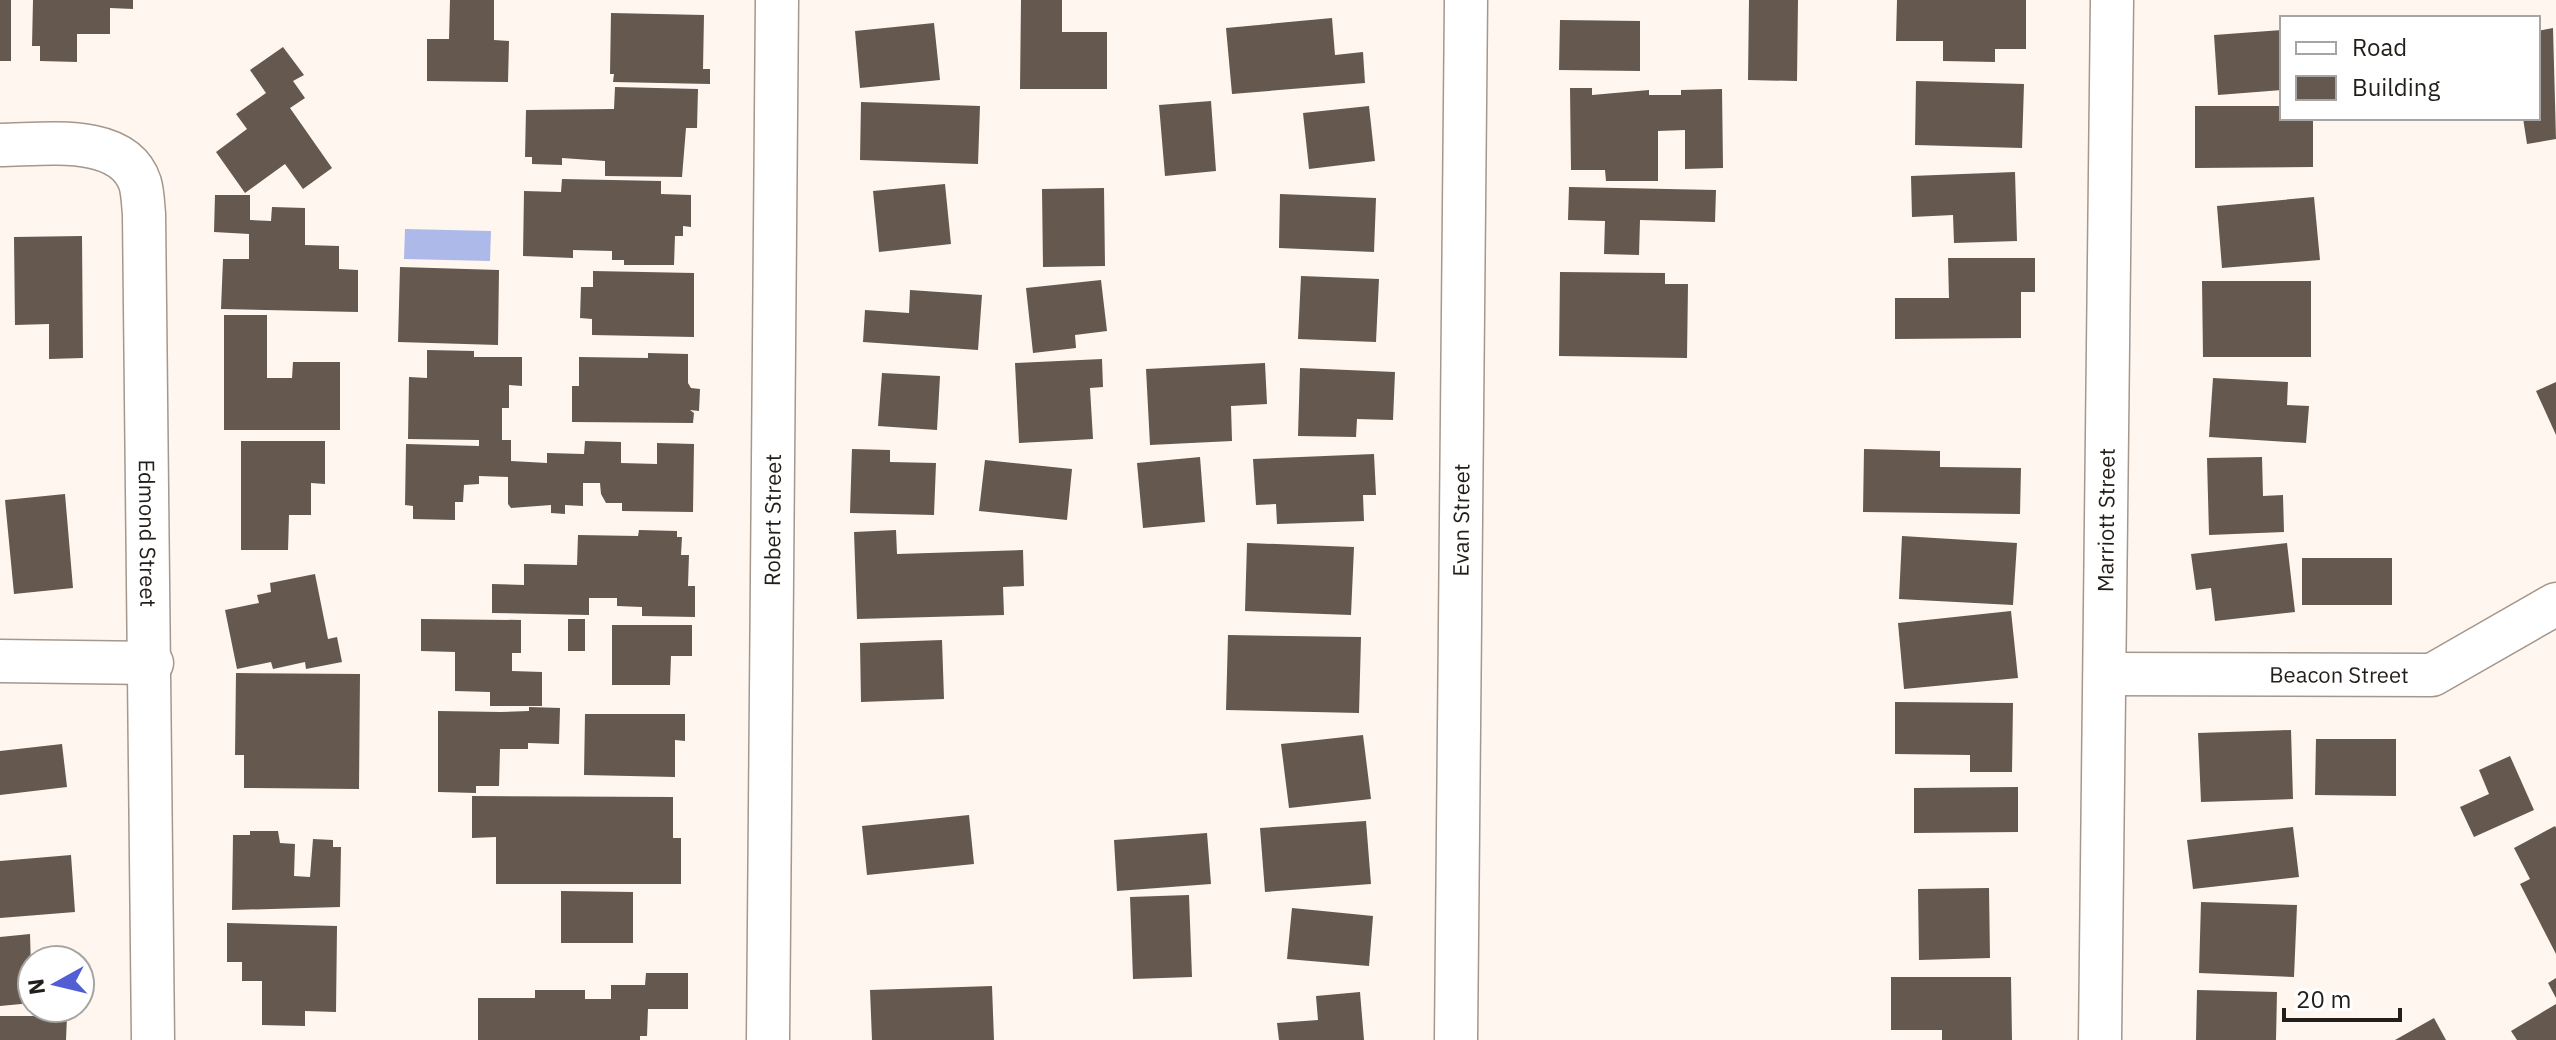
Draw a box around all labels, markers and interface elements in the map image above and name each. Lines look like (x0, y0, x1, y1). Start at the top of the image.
legend (2280, 16, 2540, 120)
text: Road (2352, 31, 2407, 63)
text: Building (2352, 71, 2440, 103)
street label: Marriott Street (2090, 448, 2121, 592)
street label: Robert Street (757, 454, 787, 586)
street label: Edmond Street (133, 459, 163, 607)
street label: Evan Street (1445, 463, 1476, 577)
street label: Beacon Street (2269, 660, 2409, 689)
north arrow (16, 944, 96, 1024)
scale bar (2284, 972, 2400, 1022)
text: N (20, 977, 51, 997)
text: 20 m (2296, 983, 2351, 1015)

